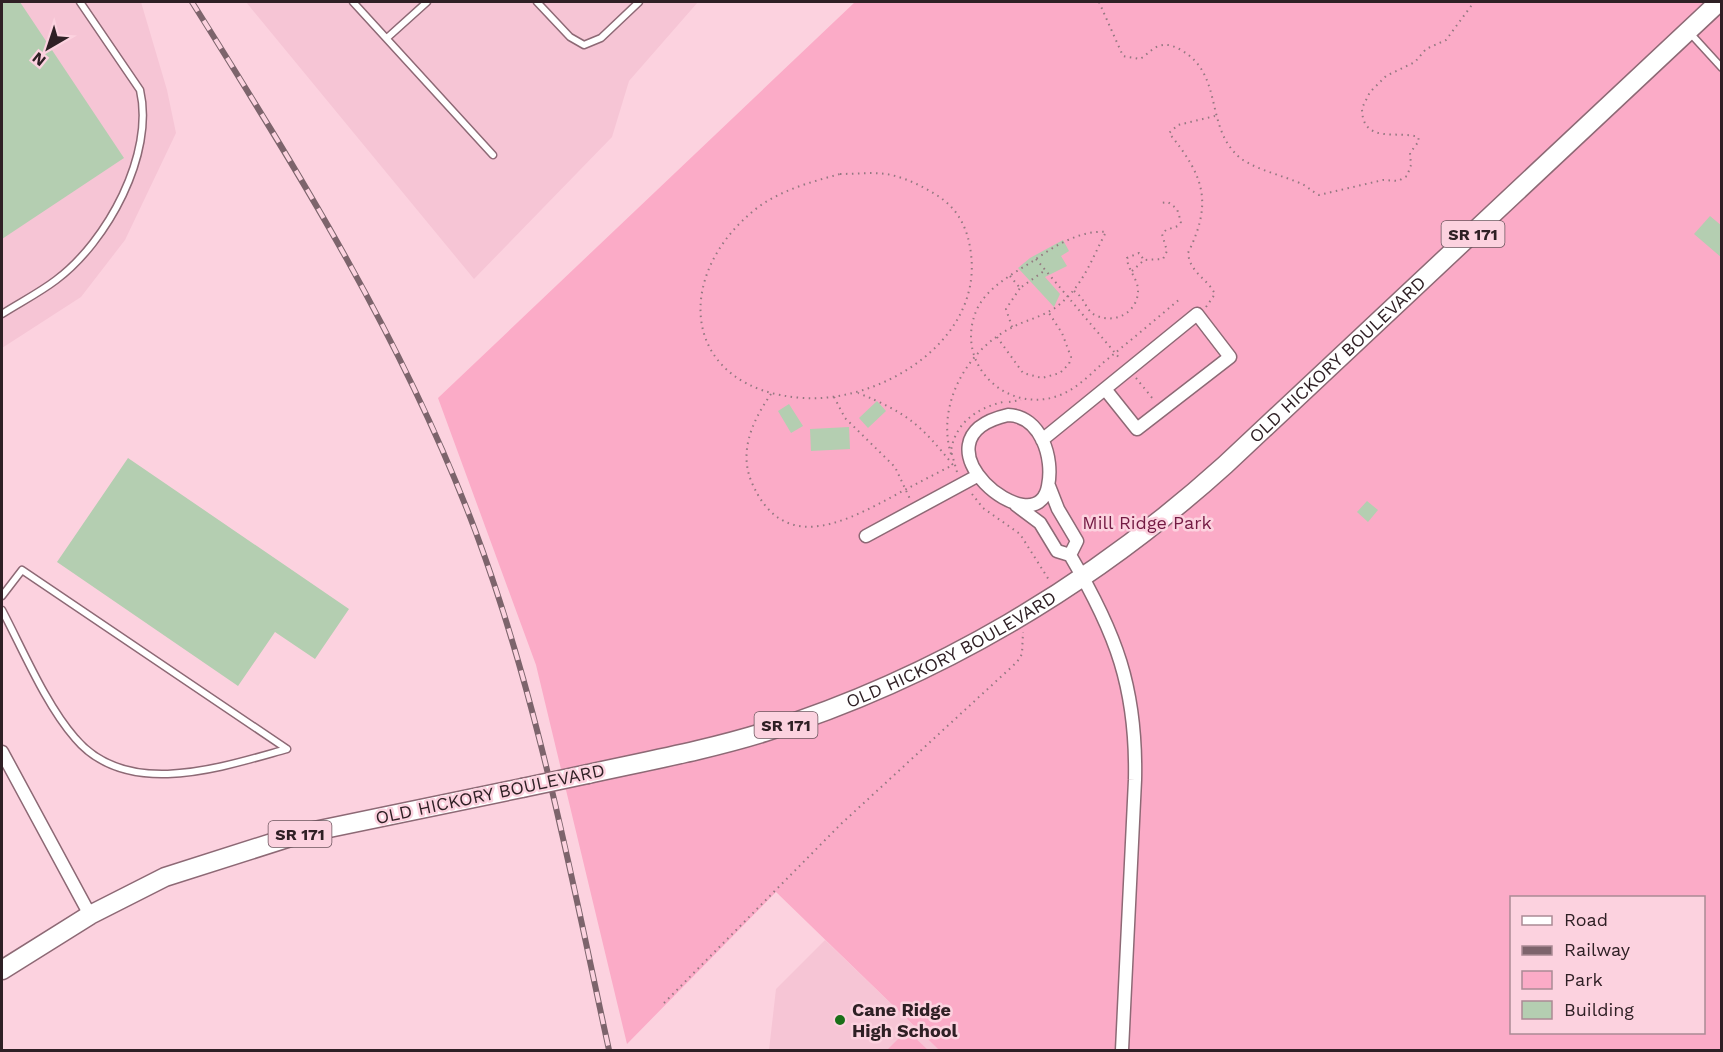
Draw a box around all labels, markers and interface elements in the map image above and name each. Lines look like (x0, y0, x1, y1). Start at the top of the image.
north arrow (18, 18, 78, 78)
text: N (28, 48, 49, 70)
road number: SR 171 (1442, 221, 1504, 247)
street label: OLD HICKORY BOULEVARD (1245, 272, 1430, 447)
park label: Mill Ridge Park (1082, 512, 1212, 533)
street label: OLD HICKORY BOULEVARD (843, 586, 1060, 712)
road number: SR 171 (754, 712, 818, 738)
street label: OLD HICKORY BOULEVARD (373, 759, 606, 828)
road number: SR 171 (268, 821, 332, 847)
legend (1510, 896, 1705, 1034)
text: Road (1564, 909, 1608, 930)
text: Railway (1564, 939, 1631, 960)
text: Park (1564, 969, 1603, 990)
place label: Cane Ridge High School (852, 999, 958, 1041)
text: Building (1564, 999, 1634, 1020)
marker: Cane Ridge High School (833, 1013, 847, 1027)

